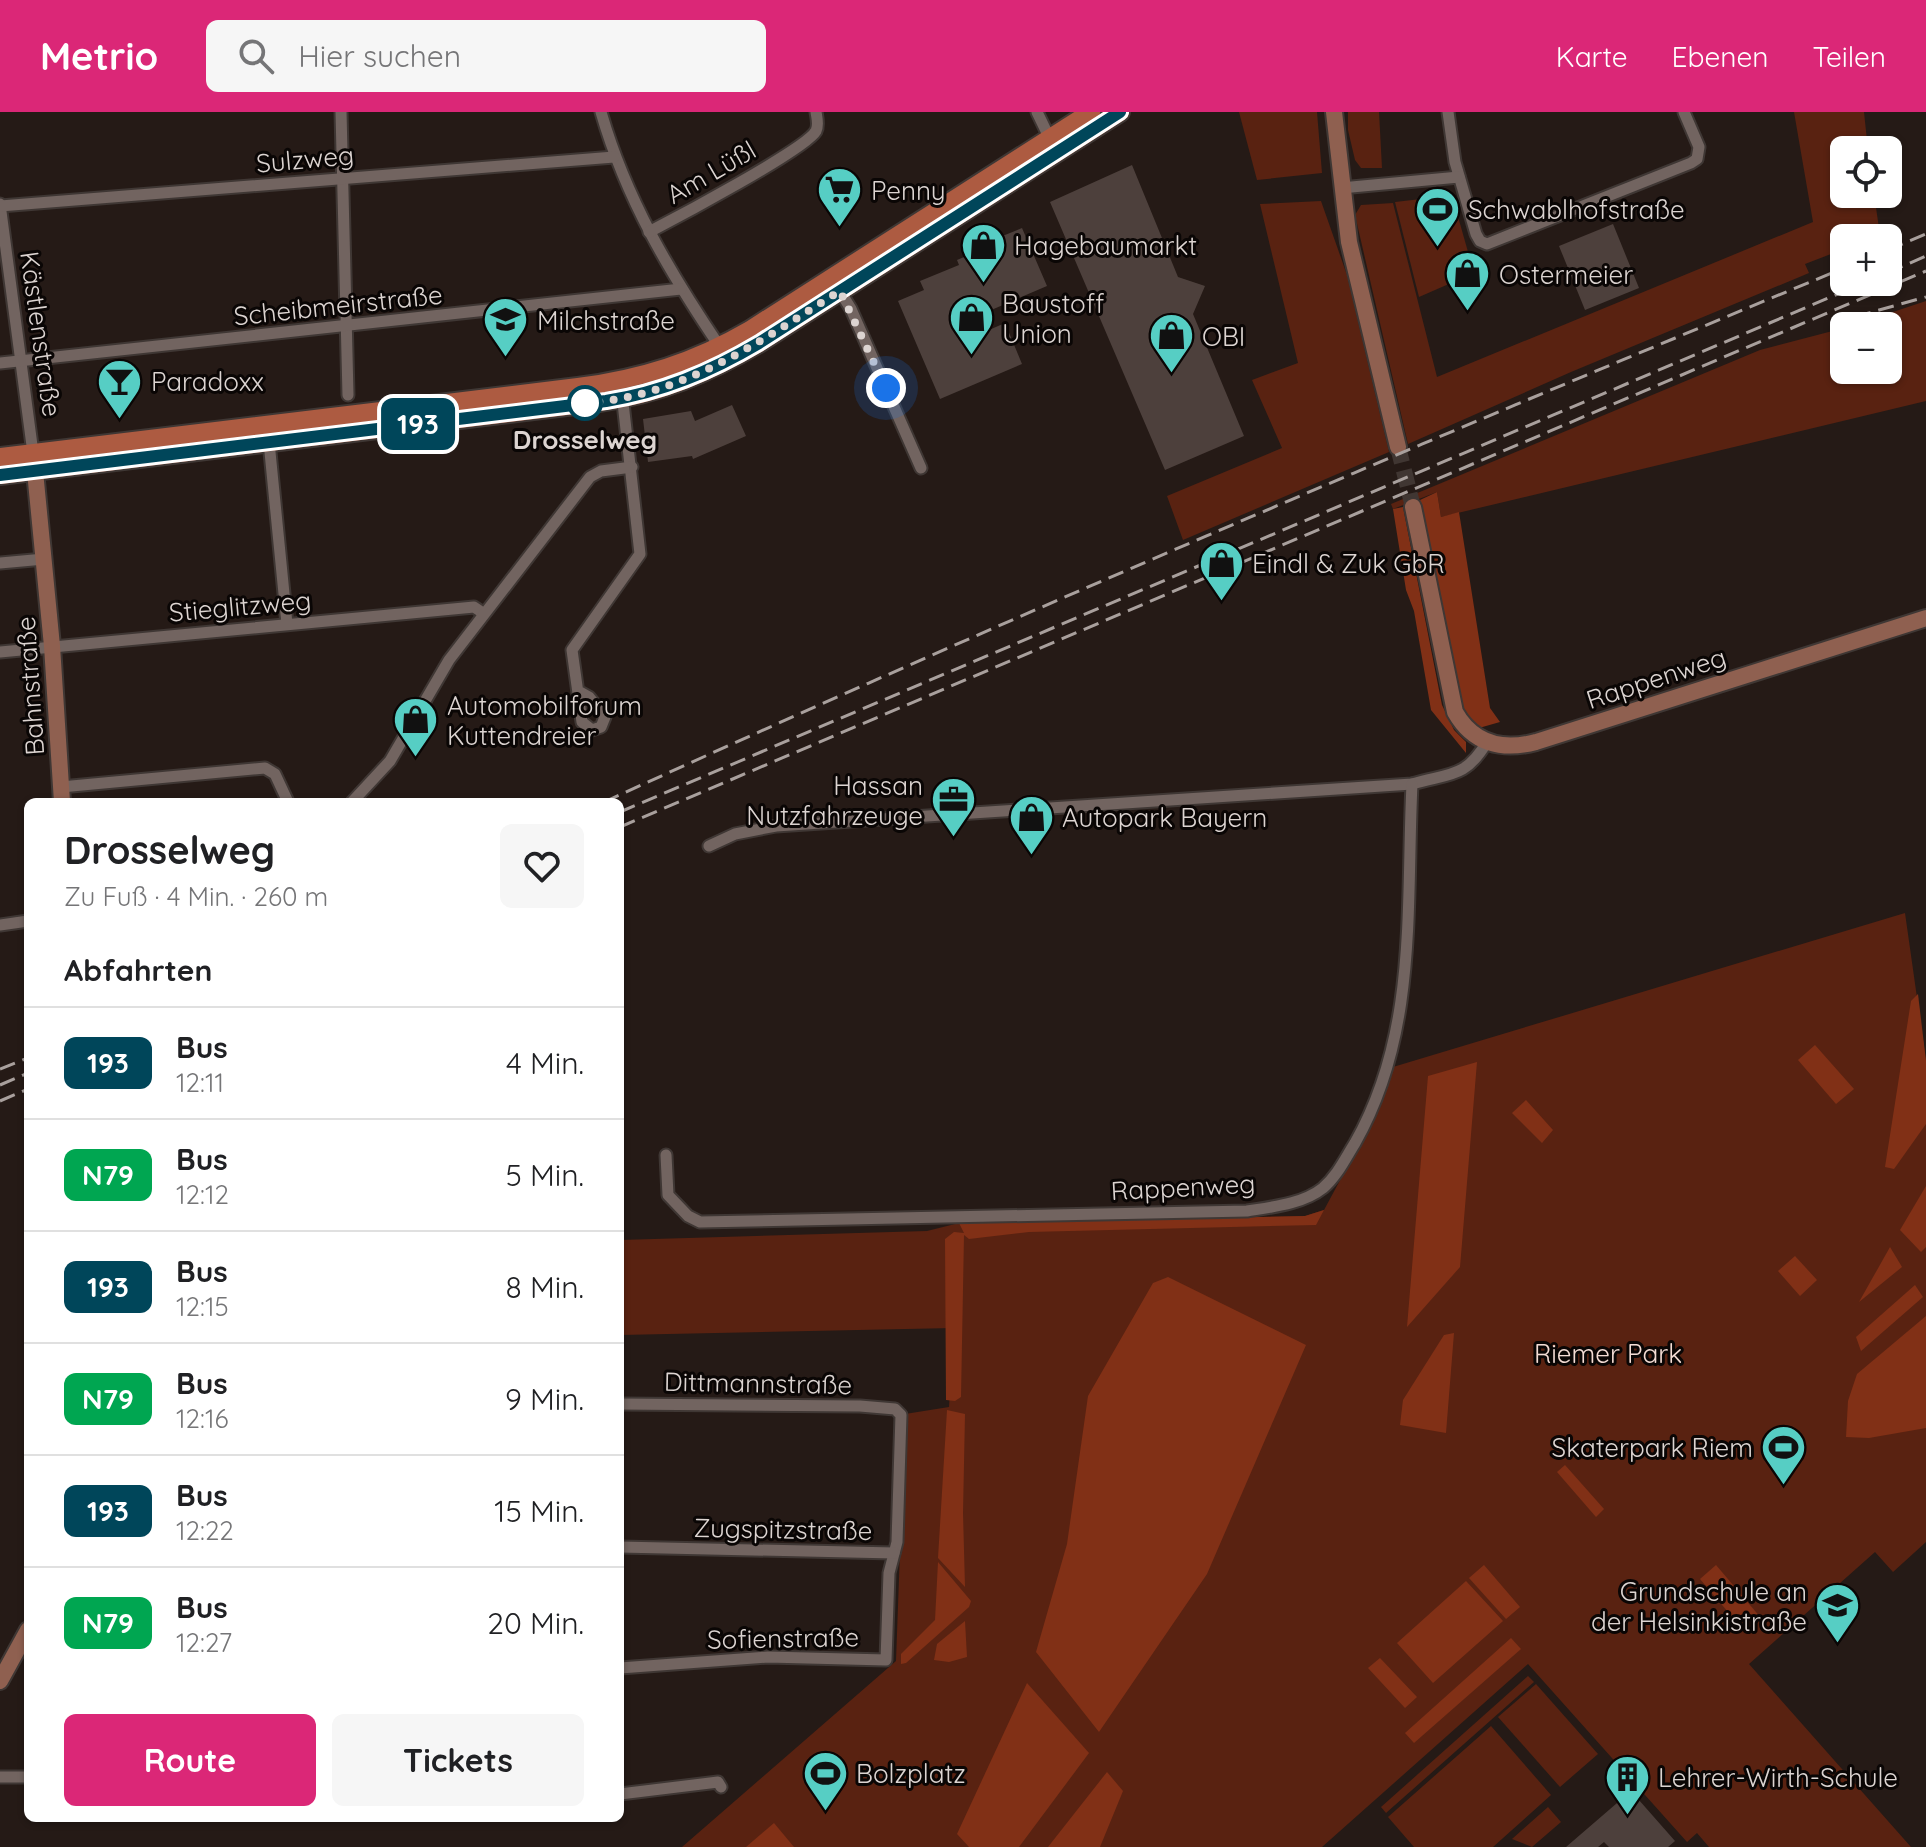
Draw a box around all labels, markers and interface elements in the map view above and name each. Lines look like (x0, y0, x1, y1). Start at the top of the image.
search box (206, 20, 766, 92)
text: Metrio (40, 32, 158, 80)
icon: search (234, 34, 278, 78)
text: Hier suchen (298, 37, 461, 75)
text: Karte (1556, 39, 1628, 74)
text: Ebenen (1672, 39, 1768, 74)
text: Teilen (1812, 39, 1886, 74)
street label: Am Lüßl (660, 133, 762, 211)
map controls (1830, 136, 1902, 384)
button: locate (1830, 136, 1902, 208)
street label: Sulzweg (255, 138, 355, 180)
supermarket icon: Penny (816, 166, 864, 229)
place label: Penny (871, 174, 946, 207)
sports icon: Schwablhofstraße (1413, 185, 1461, 248)
place label: Schwablhofstraße (1468, 193, 1685, 226)
shop icon: Hagebaumarkt (959, 221, 1007, 284)
button: + (1830, 224, 1902, 296)
place label: Hagebaumarkt (1014, 229, 1197, 262)
street label: Kästlenstraße (13, 249, 69, 419)
shop icon: Ostermeier (1444, 250, 1492, 313)
place label: Ostermeier (1499, 258, 1633, 291)
street label: Scheibmeirstraße (232, 278, 444, 332)
place label: Baustoff Union (1002, 287, 1105, 350)
shop icon: Baustoff Union (947, 294, 995, 357)
school or university icon: Milchstraße (482, 296, 530, 359)
place label: Milchstraße (537, 304, 675, 337)
shop icon: OBI (1147, 312, 1195, 375)
button: − (1830, 312, 1902, 384)
place label: OBI (1202, 320, 1245, 353)
bar icon: Paradoxx (96, 357, 144, 420)
place label: Paradoxx (151, 365, 264, 398)
your location (866, 368, 906, 408)
marker: Drosselweg (568, 386, 602, 420)
line badge: 193 (372, 398, 464, 450)
text: 193 (397, 406, 439, 441)
place label: Drosselweg (513, 423, 657, 456)
shop icon: Eindl & Zuk GbR (1197, 539, 1245, 602)
place label: Eindl & Zuk GbR (1252, 547, 1445, 580)
street label: Stieglitzweg (167, 583, 313, 629)
street label: Bahnstraße (9, 615, 51, 757)
street label: Rappenweg (1582, 640, 1730, 716)
place label: Automobilforum Kuttendreier (447, 689, 642, 752)
shop icon: Automobilforum Kuttendreier (392, 696, 440, 759)
place label: Hassan Nutzfahrzeuge (746, 769, 923, 832)
office icon: Hassan Nutzfahrzeuge (930, 776, 978, 839)
shop icon: Autopark Bayern (1007, 793, 1055, 856)
place label: Autopark Bayern (1062, 801, 1267, 834)
button: heart (500, 824, 584, 908)
text: Drosselweg (64, 826, 275, 874)
text: Zu Fuß · 4 Min. · 260 m (64, 880, 328, 913)
text: Abfahrten (64, 951, 212, 989)
text: Bus (176, 1028, 228, 1066)
text: 4 Min. (506, 1044, 584, 1082)
text: 193 (87, 1045, 129, 1080)
text: 12:11 (176, 1066, 224, 1099)
text: Bus (176, 1140, 228, 1178)
text: 5 Min. (505, 1156, 584, 1194)
text: N79 (82, 1157, 134, 1192)
street label: Rappenweg (1110, 1167, 1256, 1207)
text: 12:12 (176, 1178, 229, 1211)
text: Bus (176, 1252, 228, 1290)
text: 8 Min. (506, 1268, 584, 1306)
text: 193 (87, 1269, 129, 1304)
text: 12:15 (176, 1290, 229, 1323)
park label: Riemer Park (1534, 1337, 1682, 1370)
text: Bus (176, 1364, 228, 1402)
street label: Dittmannstraße (664, 1365, 852, 1401)
text: 9 Min. (505, 1380, 584, 1418)
text: N79 (82, 1381, 134, 1416)
text: 12:16 (176, 1402, 229, 1435)
sports icon: Skaterpark Riem (1760, 1423, 1808, 1486)
place label: Skaterpark Riem (1552, 1431, 1753, 1464)
text: Bus (176, 1476, 228, 1514)
text: 15 Min. (494, 1492, 584, 1530)
text: 193 (87, 1493, 129, 1528)
street label: Zugspitzstraße (693, 1511, 873, 1547)
text: 12:22 (176, 1514, 234, 1547)
place label: Grundschule an der Helsinkistraße (1591, 1575, 1807, 1638)
school or university icon: Grundschule an der Helsinkistraße (1814, 1582, 1862, 1645)
text: Bus (176, 1588, 228, 1626)
text: 20 Min. (487, 1604, 584, 1642)
text: N79 (82, 1605, 134, 1640)
street label: Sofienstraße (707, 1620, 859, 1656)
text: 12:27 (176, 1626, 232, 1659)
button: Route (64, 1714, 316, 1806)
button: Tickets (332, 1714, 584, 1806)
sports icon: Bolzplatz (801, 1749, 849, 1812)
building icon: Lehrer-Wirth-Schule (1603, 1753, 1651, 1816)
place label: Bolzplatz (856, 1757, 966, 1790)
place label: Lehrer-Wirth-Schule (1658, 1761, 1898, 1794)

